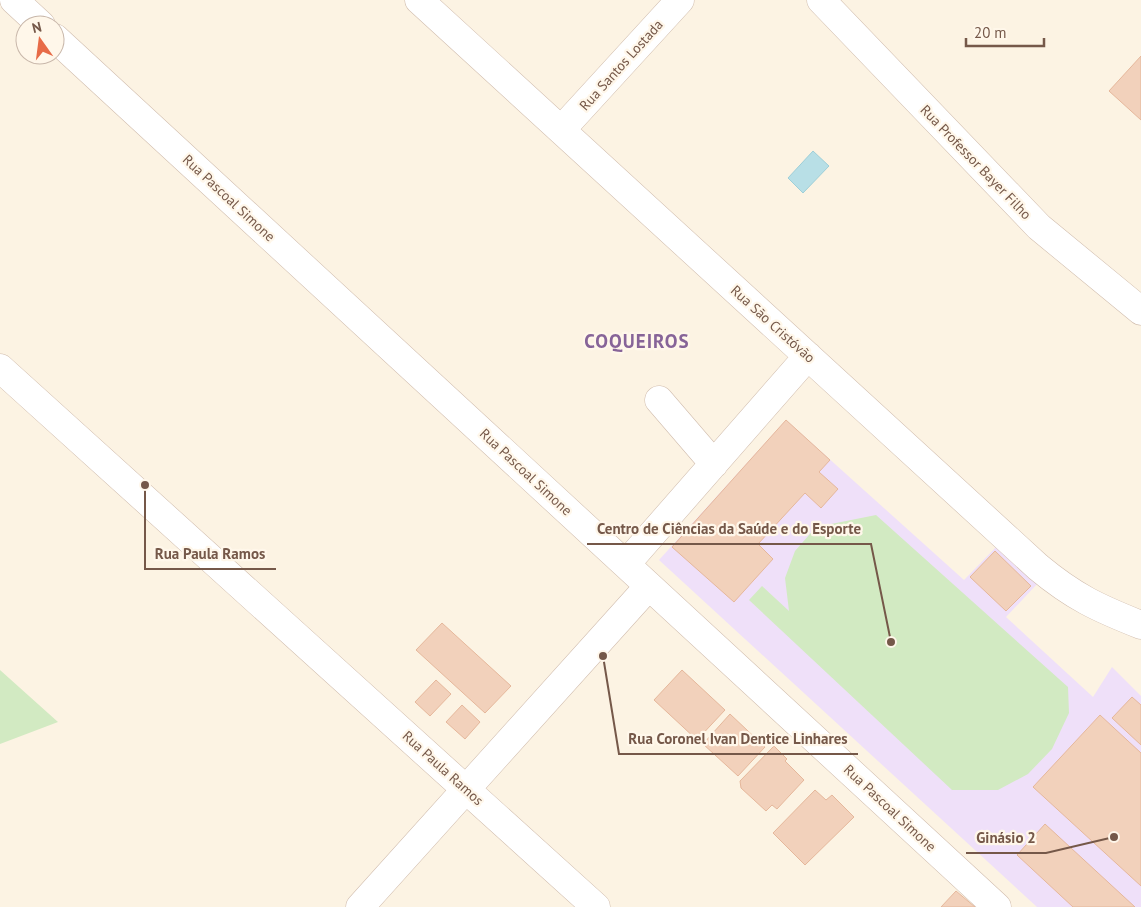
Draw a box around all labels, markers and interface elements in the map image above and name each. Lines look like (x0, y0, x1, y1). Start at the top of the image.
north arrow (15, 15, 65, 65)
scale bar (966, 15, 1044, 47)
street label: Rua Santos Lostada (575, 16, 667, 114)
text: N (30, 18, 43, 37)
text: 20 m (974, 23, 1007, 42)
street label: Rua Professor Bayer Filho (917, 101, 1035, 223)
street label: Rua Pascoal Simone (179, 151, 279, 245)
street label: Rua São Cristóvão (727, 281, 819, 367)
district label: COQUEIROS (584, 329, 690, 353)
street label: Rua Pascoal Simone (476, 425, 576, 519)
callout: Centro de Ciências da Saúde e do Esporte (587, 514, 871, 544)
text: Centro de Ciências da Saúde e do Esporte (597, 519, 861, 538)
callout: Rua Paula Ramos (145, 539, 276, 569)
text: Rua Paula Ramos (155, 544, 265, 563)
callout: Rua Coronel Ivan Dentice Linhares (619, 724, 858, 754)
street label: Rua Paula Ramos (399, 727, 487, 809)
text: Rua Coronel Ivan Dentice Linhares (628, 729, 848, 748)
street label: Rua Pascoal Simone (840, 761, 940, 855)
callout: Ginásio 2 (966, 823, 1046, 853)
text: Ginásio 2 (976, 828, 1036, 847)

